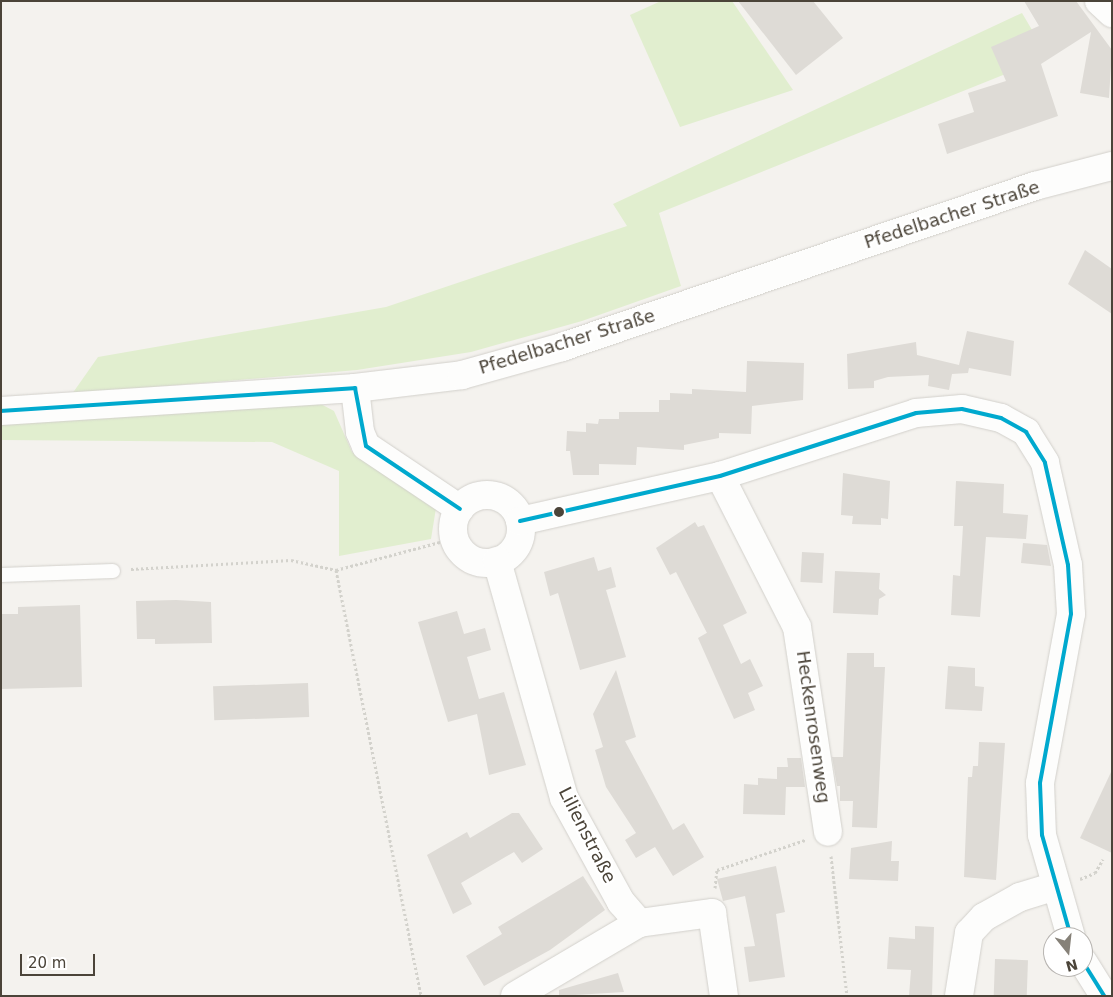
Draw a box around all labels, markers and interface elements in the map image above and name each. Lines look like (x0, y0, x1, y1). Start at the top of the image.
street label: Pfedelbacher Straße (862, 176, 1042, 254)
street label: Pfedelbacher Straße (476, 305, 658, 379)
unlabelled marker (554, 507, 564, 517)
street label: Heckenrosenweg (792, 649, 834, 805)
street label: Lilienstraße (554, 783, 620, 887)
north arrow (1043, 927, 1093, 977)
scale bar (22, 944, 98, 976)
text: 20 m (28, 954, 66, 972)
text: N (1064, 956, 1080, 975)

